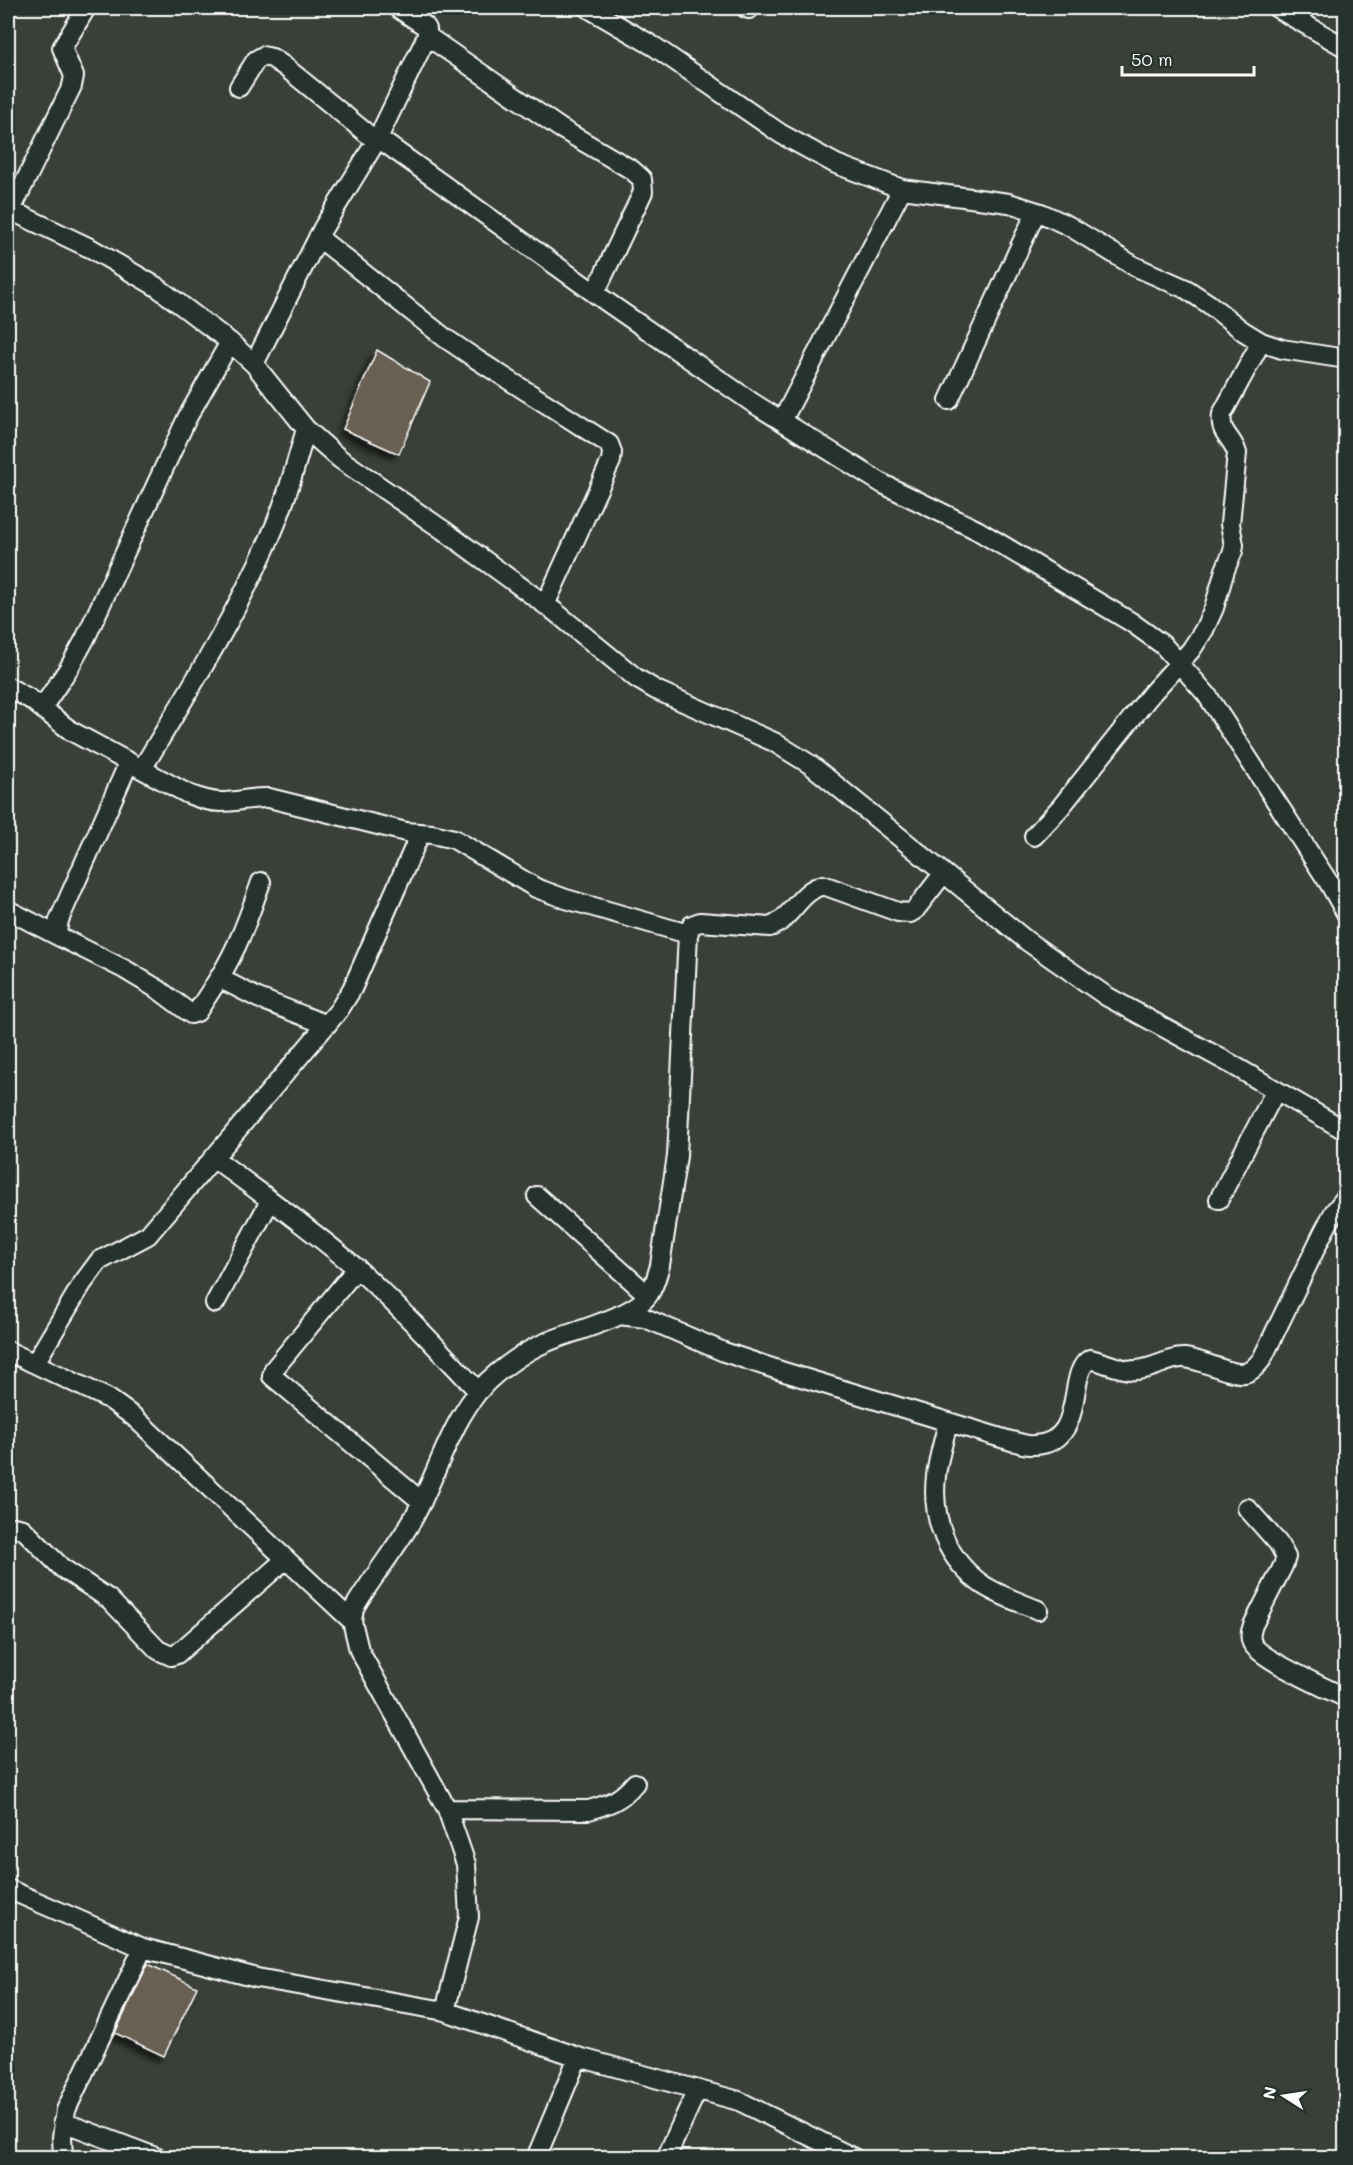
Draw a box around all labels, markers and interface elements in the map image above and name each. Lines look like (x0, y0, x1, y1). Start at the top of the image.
scale bar (1122, 39, 1254, 77)
text: 50 m (1131, 47, 1173, 71)
north arrow (1254, 2066, 1314, 2126)
text: N (1257, 2085, 1280, 2101)

